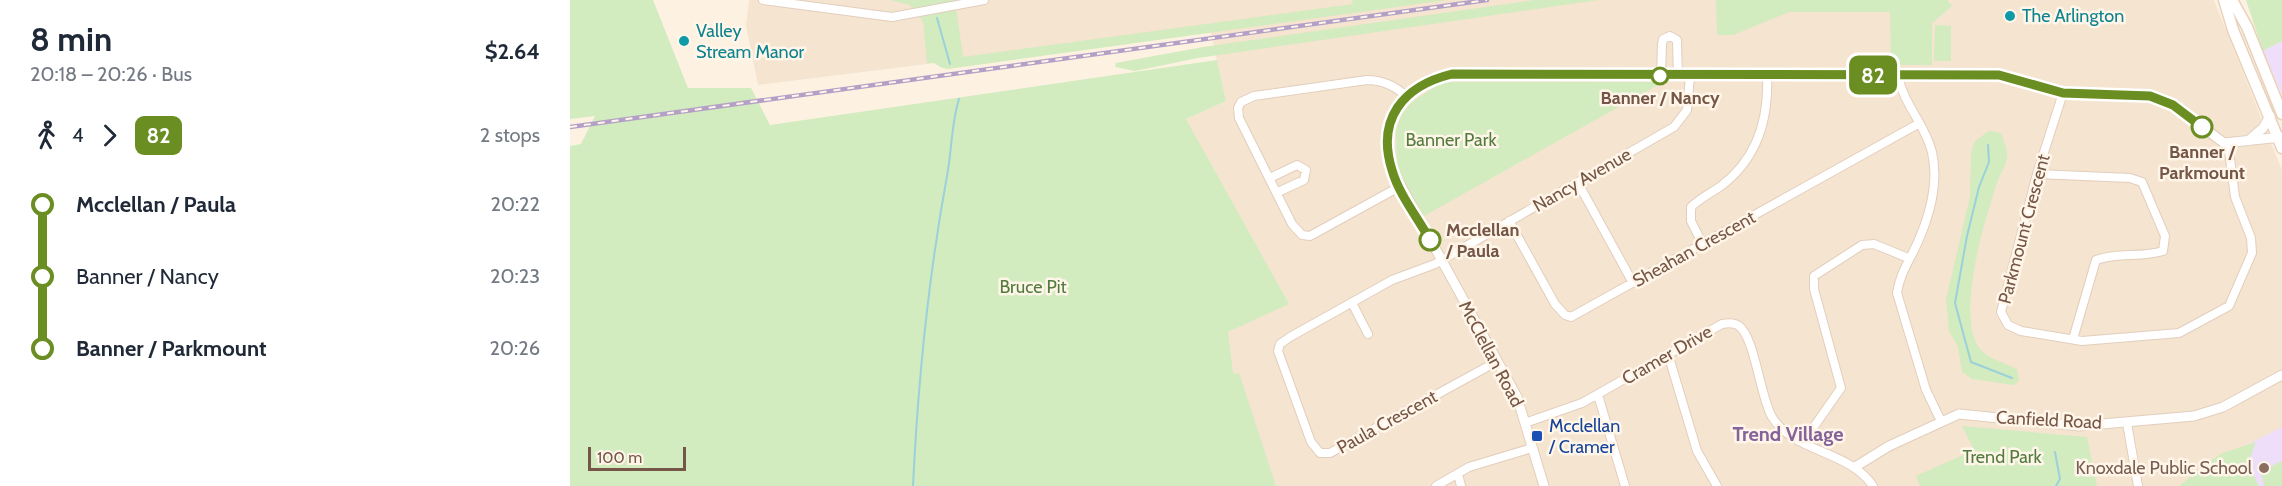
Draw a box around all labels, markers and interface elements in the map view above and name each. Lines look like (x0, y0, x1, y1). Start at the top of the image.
place label: The Arlington (2022, 5, 2124, 27)
marker: The Arlington (2003, 9, 2017, 23)
text: 8 min (30, 19, 112, 59)
place label: Valley Stream Manor (696, 20, 805, 63)
marker: Valley Stream Manor (677, 34, 691, 48)
text: $2.64 (485, 38, 540, 65)
line badge: 82 (1846, 56, 1900, 94)
text: 20:18 – 20:26 · Bus (30, 62, 192, 86)
text: 82 (1861, 63, 1885, 88)
marker: Banner / Nancy (1651, 67, 1669, 85)
place label: Banner / Nancy (1600, 87, 1720, 109)
marker: Banner / Parkmount (2191, 116, 2213, 138)
icon: walk (30, 119, 63, 152)
icon: forward (93, 119, 126, 152)
text: 4 (72, 123, 84, 147)
text: 82 (147, 123, 170, 148)
text: 2 stops (480, 123, 540, 147)
park label: Banner Park (1406, 129, 1497, 151)
place label: Banner / Parkmount (2159, 141, 2245, 184)
street label: Nancy Avenue (1529, 143, 1635, 217)
street label: Parkmount Crescent (1993, 152, 2055, 306)
text: Mcclellan / Paula (76, 191, 236, 218)
text: 20:22 (490, 192, 540, 216)
street label: Sheahan Crescent (1629, 206, 1759, 292)
place label: Mcclellan / Paula (1445, 219, 1519, 262)
marker: Mcclellan / Paula (1419, 229, 1441, 251)
text: Banner / Nancy (76, 263, 219, 290)
text: 20:23 (490, 264, 540, 288)
park label: Bruce Pit (999, 276, 1067, 298)
street label: McClellan Road (1454, 297, 1528, 411)
street label: Cramer Drive (1618, 320, 1716, 390)
text: Banner / Parkmount (76, 335, 267, 362)
text: 20:26 (490, 336, 540, 360)
street label: Paula Crescent (1333, 385, 1441, 459)
street label: Canfield Road (1996, 406, 2102, 434)
place label: Mcclellan / Cramer (1548, 415, 1620, 458)
district label: Trend Village (1733, 422, 1843, 446)
marker: Mcclellan / Cramer (1530, 429, 1544, 443)
scale bar (588, 444, 686, 472)
park label: Trend Park (1962, 446, 2043, 468)
text: 100 m (597, 448, 642, 467)
place label: Knoxdale Public School (2076, 457, 2253, 479)
marker: Knoxdale Public School (2257, 461, 2271, 475)

